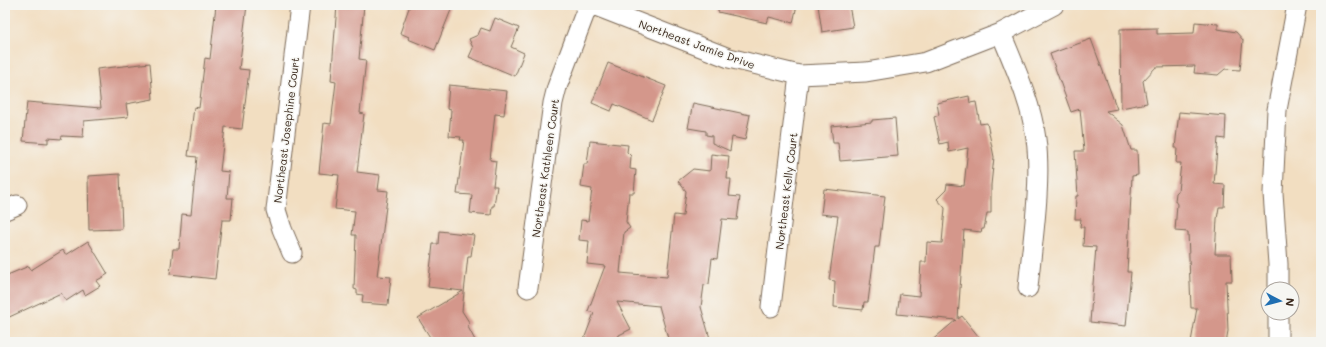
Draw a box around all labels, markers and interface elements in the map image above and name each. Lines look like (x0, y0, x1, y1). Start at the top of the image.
street label: Northeast Jamie Drive (637, 16, 758, 72)
street label: Northeast Josephine Court (270, 56, 302, 204)
street label: Northeast Kathleen Court (528, 98, 562, 238)
street label: Northeast Kelly Court (771, 132, 801, 250)
north arrow (1260, 281, 1300, 321)
text: N (1282, 297, 1298, 307)

